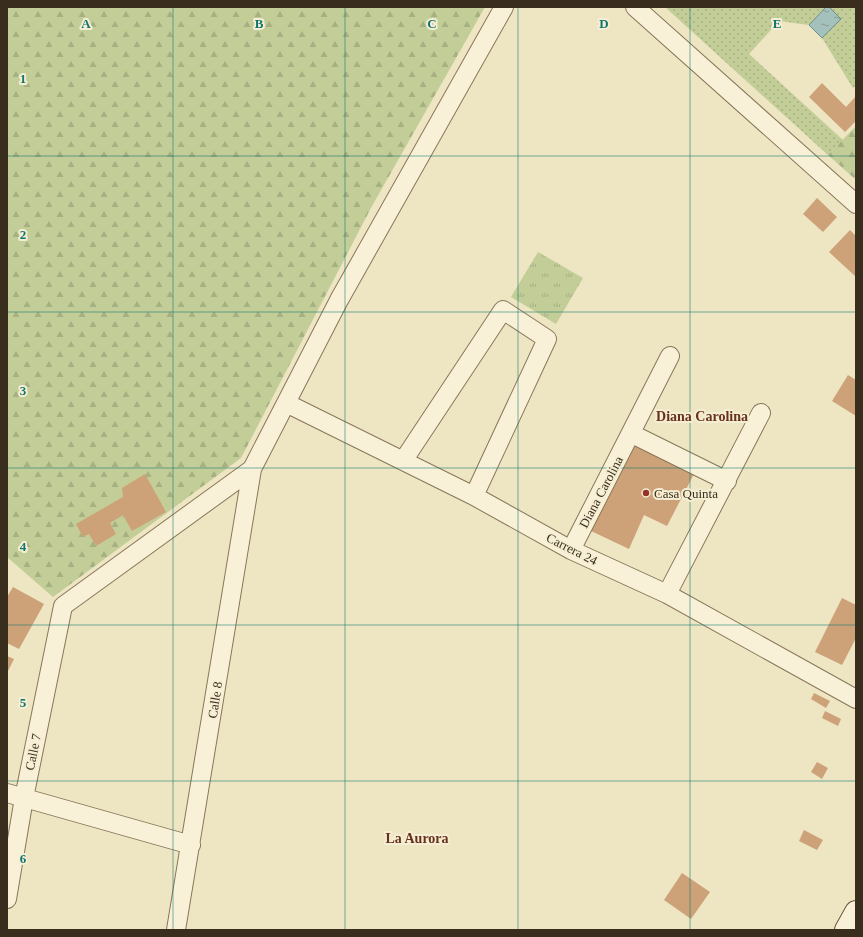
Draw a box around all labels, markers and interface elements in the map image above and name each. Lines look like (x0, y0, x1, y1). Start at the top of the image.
text: A (81, 16, 91, 31)
text: B (255, 16, 264, 31)
text: C (427, 16, 437, 31)
text: D (599, 16, 609, 31)
text: E (773, 16, 781, 31)
text: 1 (20, 71, 26, 86)
text: 2 (20, 227, 26, 242)
text: 3 (20, 383, 27, 398)
district label: Diana Carolina (656, 409, 748, 424)
street label: Diana Carolina (576, 453, 626, 530)
place label: Casa Quinta (654, 486, 718, 501)
marker: Casa Quinta (641, 488, 651, 498)
street label: Carrera 24 (544, 530, 600, 568)
text: 4 (20, 539, 27, 554)
street label: Calle 8 (205, 680, 225, 720)
text: 5 (20, 695, 27, 710)
street label: Calle 7 (22, 732, 44, 772)
district label: La Aurora (385, 831, 449, 846)
text: 6 (20, 851, 27, 866)

